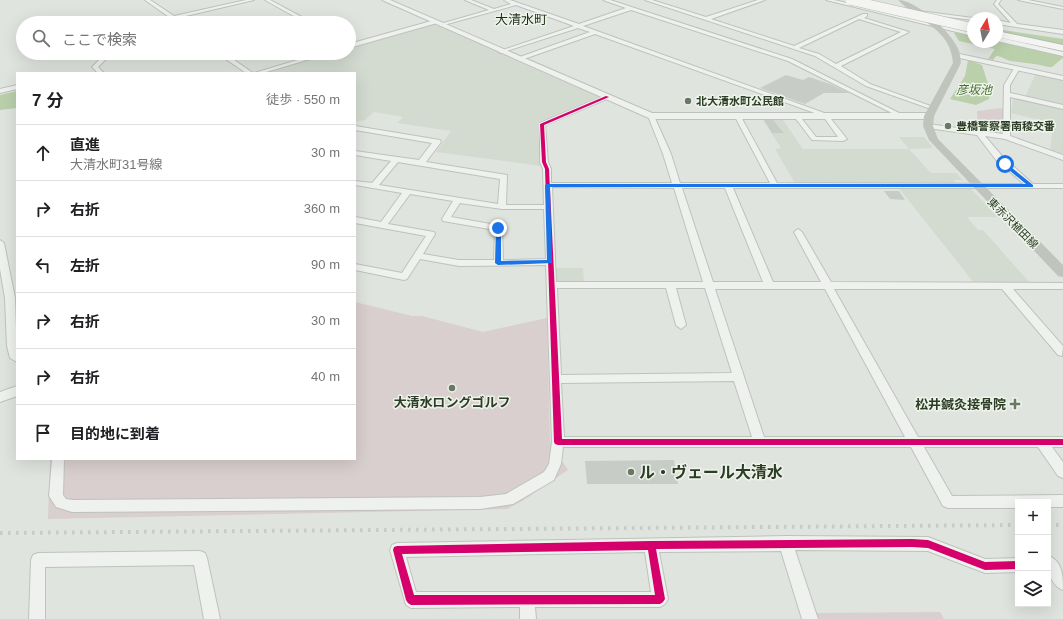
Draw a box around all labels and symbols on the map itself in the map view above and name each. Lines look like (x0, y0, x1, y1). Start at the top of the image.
district label: 大清水町 (495, 12, 547, 27)
north arrow (967, 12, 1003, 48)
water label: 彦坂池 (956, 83, 993, 97)
place label: 北大清水町公民館 (696, 95, 784, 107)
marker: 北大清水町公民館 (683, 96, 693, 106)
place label: 豊橋警察署南稜交番 (956, 120, 1055, 132)
marker: 豊橋警察署南稜交番 (943, 121, 953, 131)
route start (996, 155, 1014, 173)
street label: 東赤沢植田線 (985, 195, 1041, 251)
route end (489, 219, 507, 237)
marker: 大清水ロングゴルフ (447, 383, 457, 393)
place label: 大清水ロングゴルフ (393, 395, 511, 410)
place label: 松井鍼灸接骨院 (915, 397, 1006, 412)
marker: 松井鍼灸接骨院 (1009, 398, 1021, 410)
place label: ル・ヴェール大清水 (639, 464, 783, 481)
marker: ル・ヴェール大清水 (626, 467, 636, 477)

